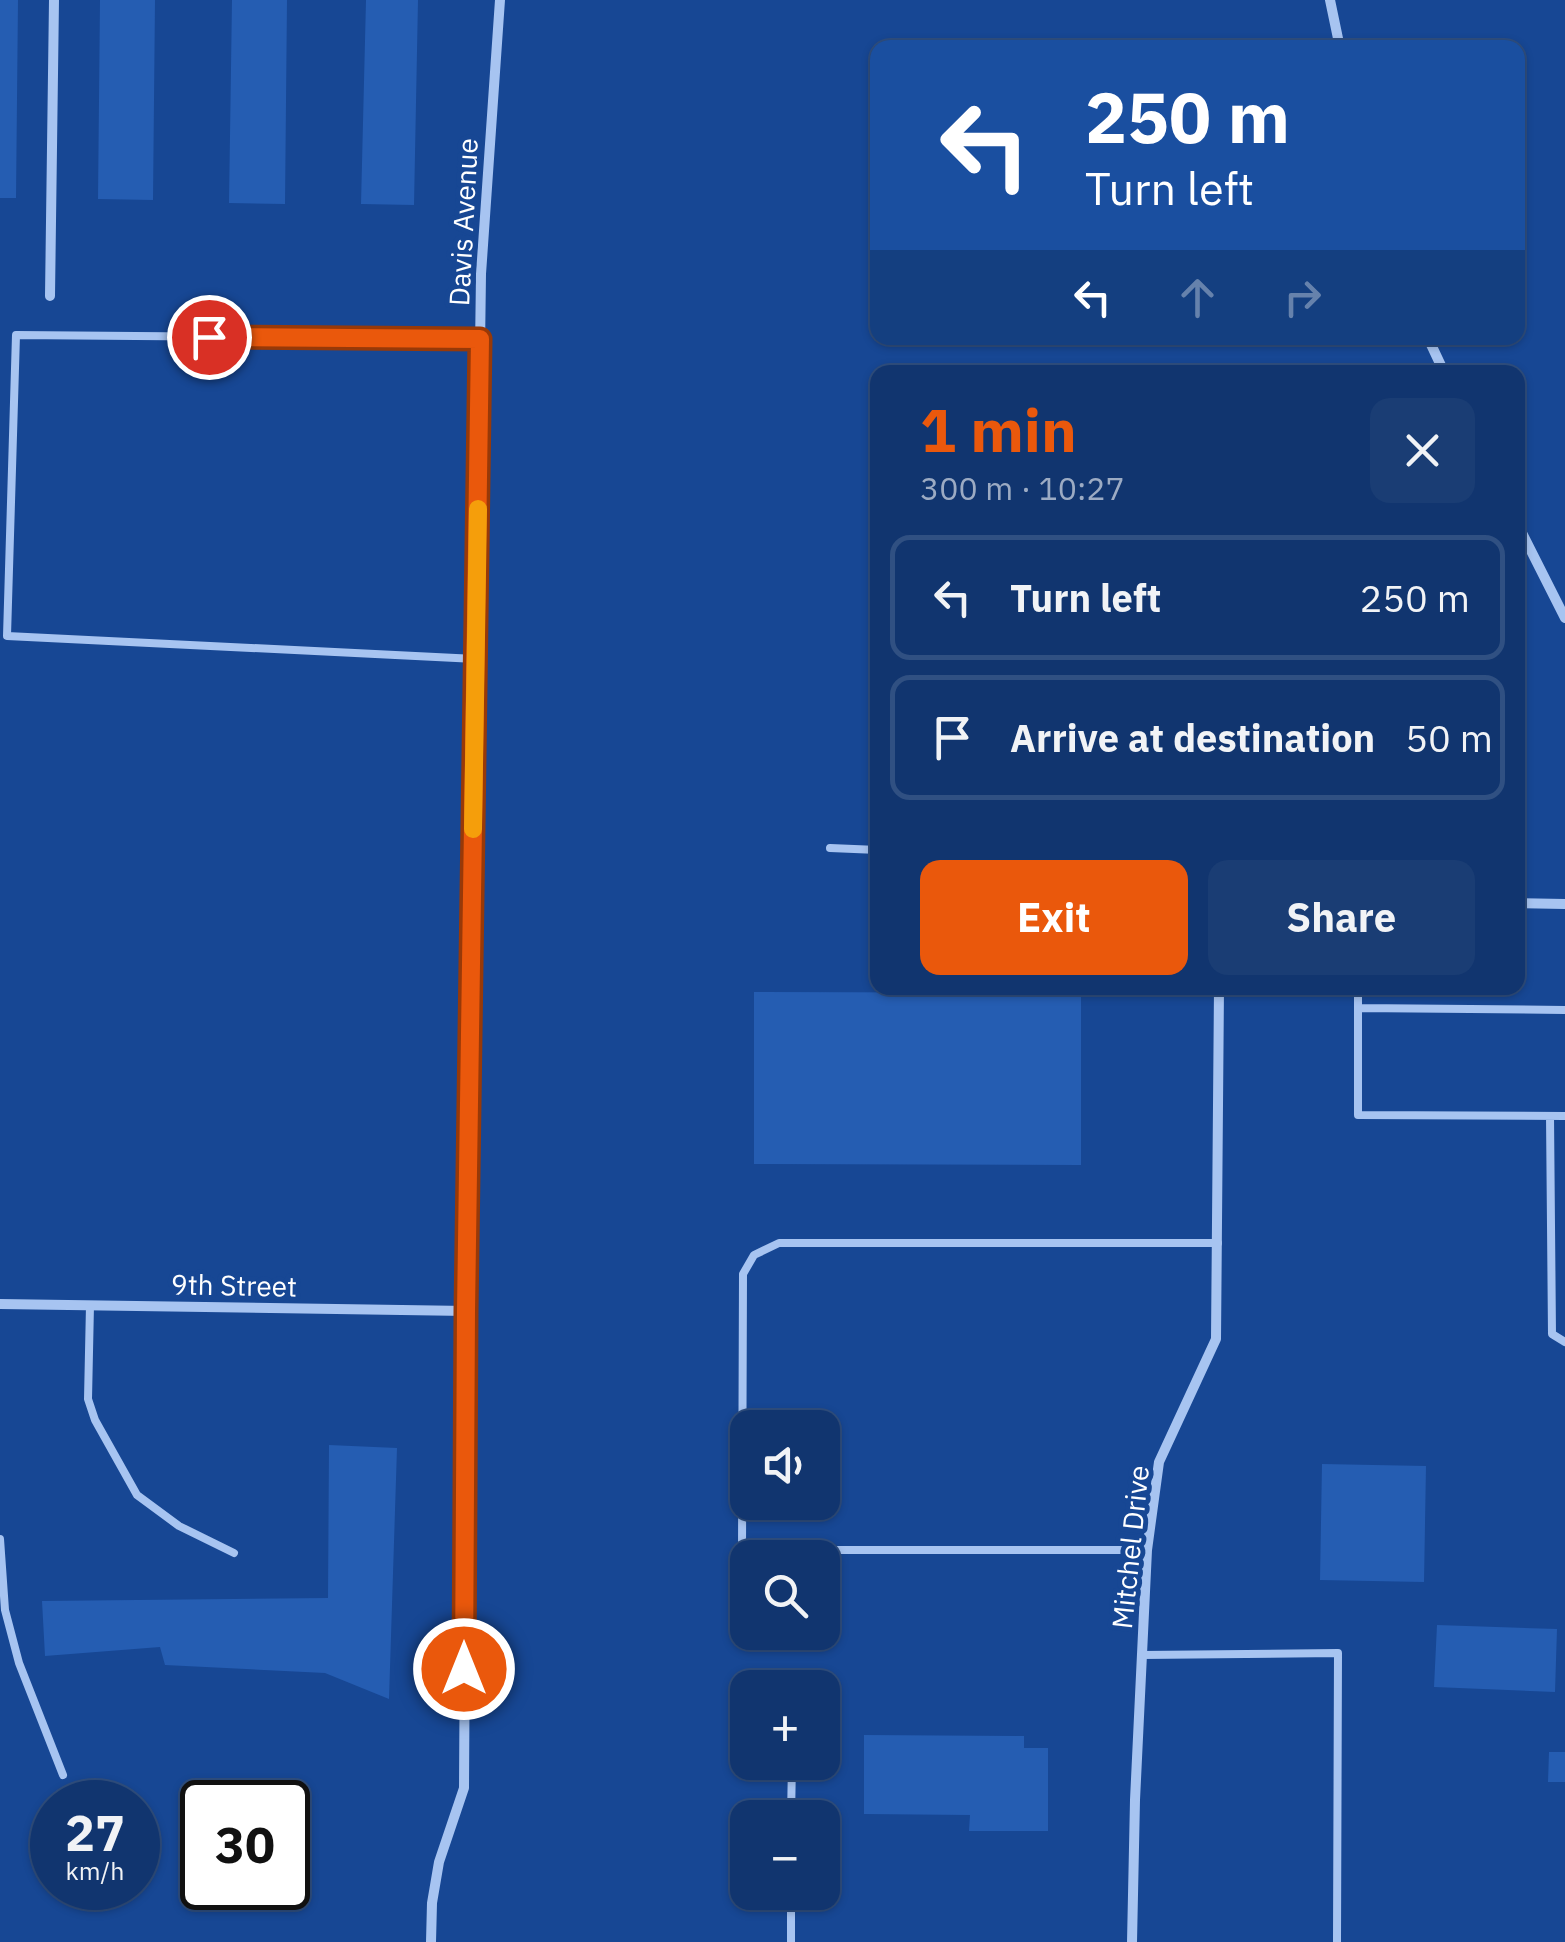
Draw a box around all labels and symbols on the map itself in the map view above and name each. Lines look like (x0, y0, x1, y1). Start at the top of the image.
street label: Davis Avenue (440, 137, 486, 307)
pin (167, 295, 252, 380)
street label: 9th Street (171, 1265, 297, 1305)
street label: Mitchel Drive (1103, 1463, 1157, 1631)
position arrow (412, 1617, 516, 1721)
speed limit sign: 30 (180, 1780, 310, 1910)

